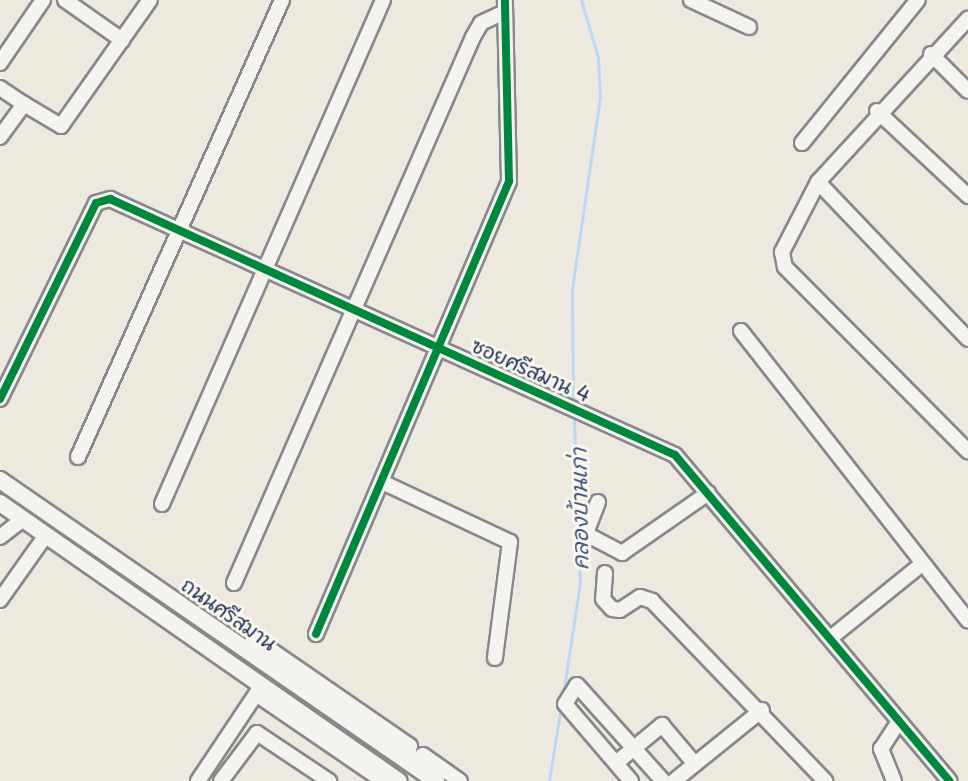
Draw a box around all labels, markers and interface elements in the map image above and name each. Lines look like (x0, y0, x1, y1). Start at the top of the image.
street label: ซอยศรีสมาน 4 (468, 333, 594, 407)
water label: คลองบ้านเก่า (564, 448, 592, 570)
street label: ถนนศรีสมาน (177, 573, 281, 655)

